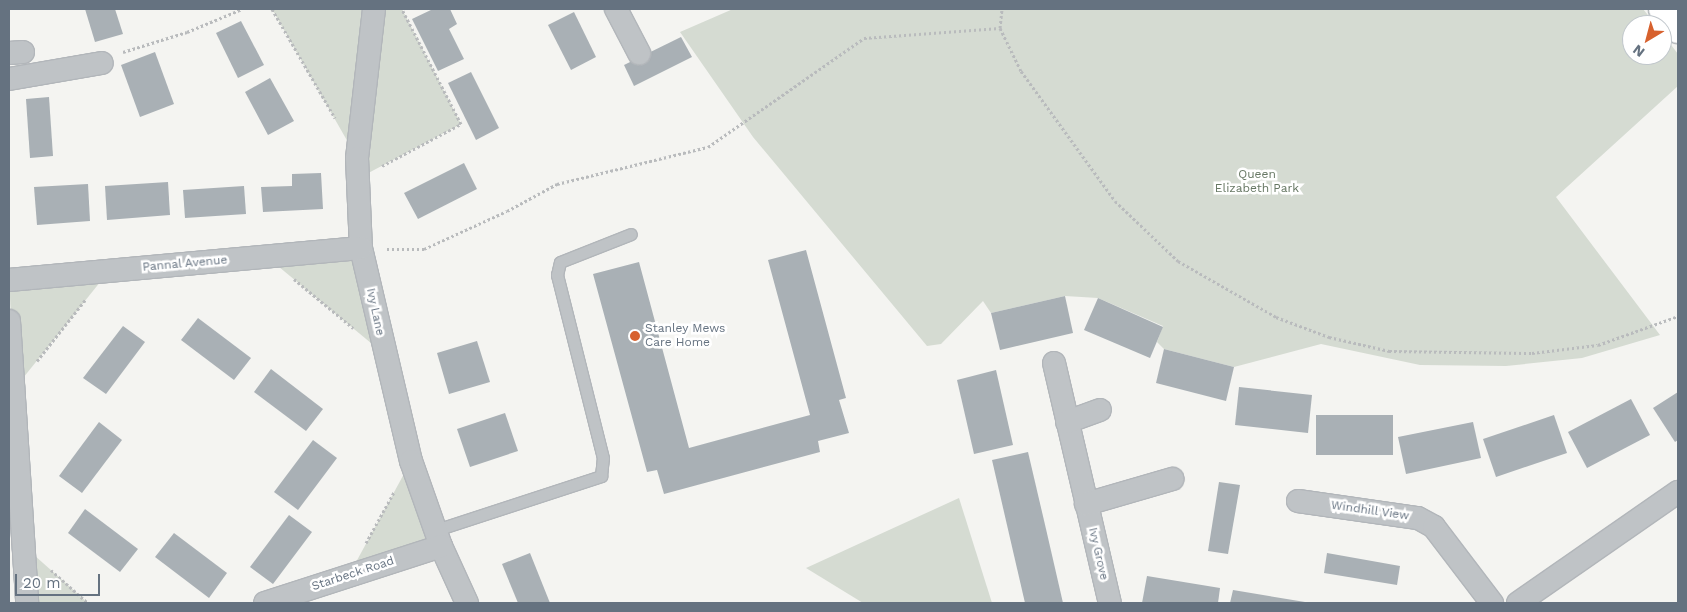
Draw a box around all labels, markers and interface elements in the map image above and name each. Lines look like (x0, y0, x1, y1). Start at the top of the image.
north arrow (1622, 15, 1672, 65)
text: N (1630, 42, 1648, 61)
park label: Queen Elizabeth Park (1215, 168, 1299, 196)
street label: Pannal Avenue (142, 253, 228, 275)
street label: Ivy Lane (363, 287, 387, 337)
place label: Stanley Mews Care Home (645, 322, 726, 350)
marker: Stanley Mews Care Home (629, 330, 641, 342)
street label: Windhill View (1330, 498, 1410, 524)
street label: Ivy Grove (1085, 526, 1111, 582)
street label: Starbeck Road (310, 554, 396, 594)
scale bar (18, 564, 102, 596)
text: 20 m (23, 574, 61, 592)

